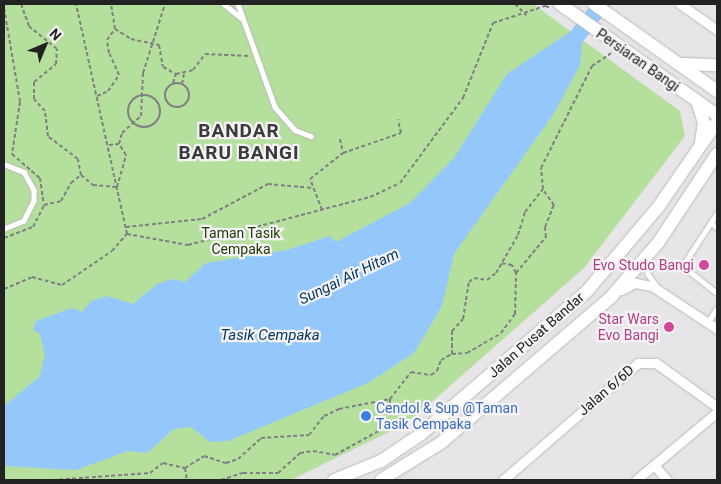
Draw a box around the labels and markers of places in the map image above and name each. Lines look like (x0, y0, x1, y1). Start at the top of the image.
place label: Evo Studo Bangi (593, 257, 694, 273)
marker: Evo Studo Bangi (698, 259, 710, 271)
place label: Star Wars Evo Bangi (598, 311, 659, 344)
marker: Star Wars Evo Bangi (663, 321, 675, 333)
place label: Cendol & Sup @Taman Tasik Cempaka (376, 400, 518, 432)
marker: Cendol & Sup @Taman Tasik Cempaka (360, 410, 372, 422)

